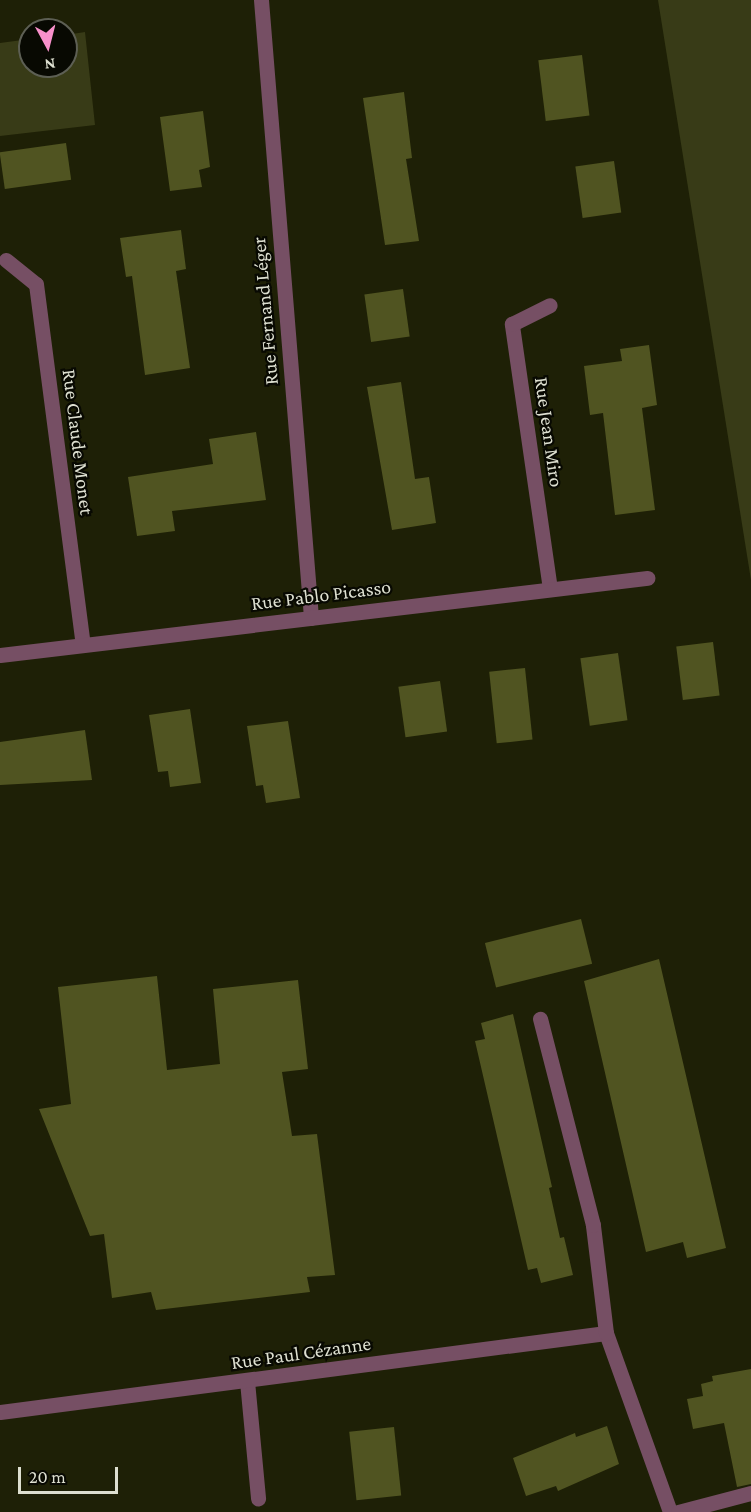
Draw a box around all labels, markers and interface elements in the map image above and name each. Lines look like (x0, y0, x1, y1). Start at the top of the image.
north arrow (18, 18, 78, 78)
text: N (44, 55, 56, 73)
street label: Rue Fernand Léger (247, 236, 283, 386)
street label: Rue Claude Monet (57, 368, 99, 516)
street label: Rue Jean Miro (529, 375, 569, 489)
street label: Rue Pablo Picasso (250, 575, 392, 615)
street label: Rue Paul Cézanne (229, 1331, 373, 1375)
scale bar (21, 1455, 122, 1493)
text: 20 m (29, 1467, 66, 1487)

